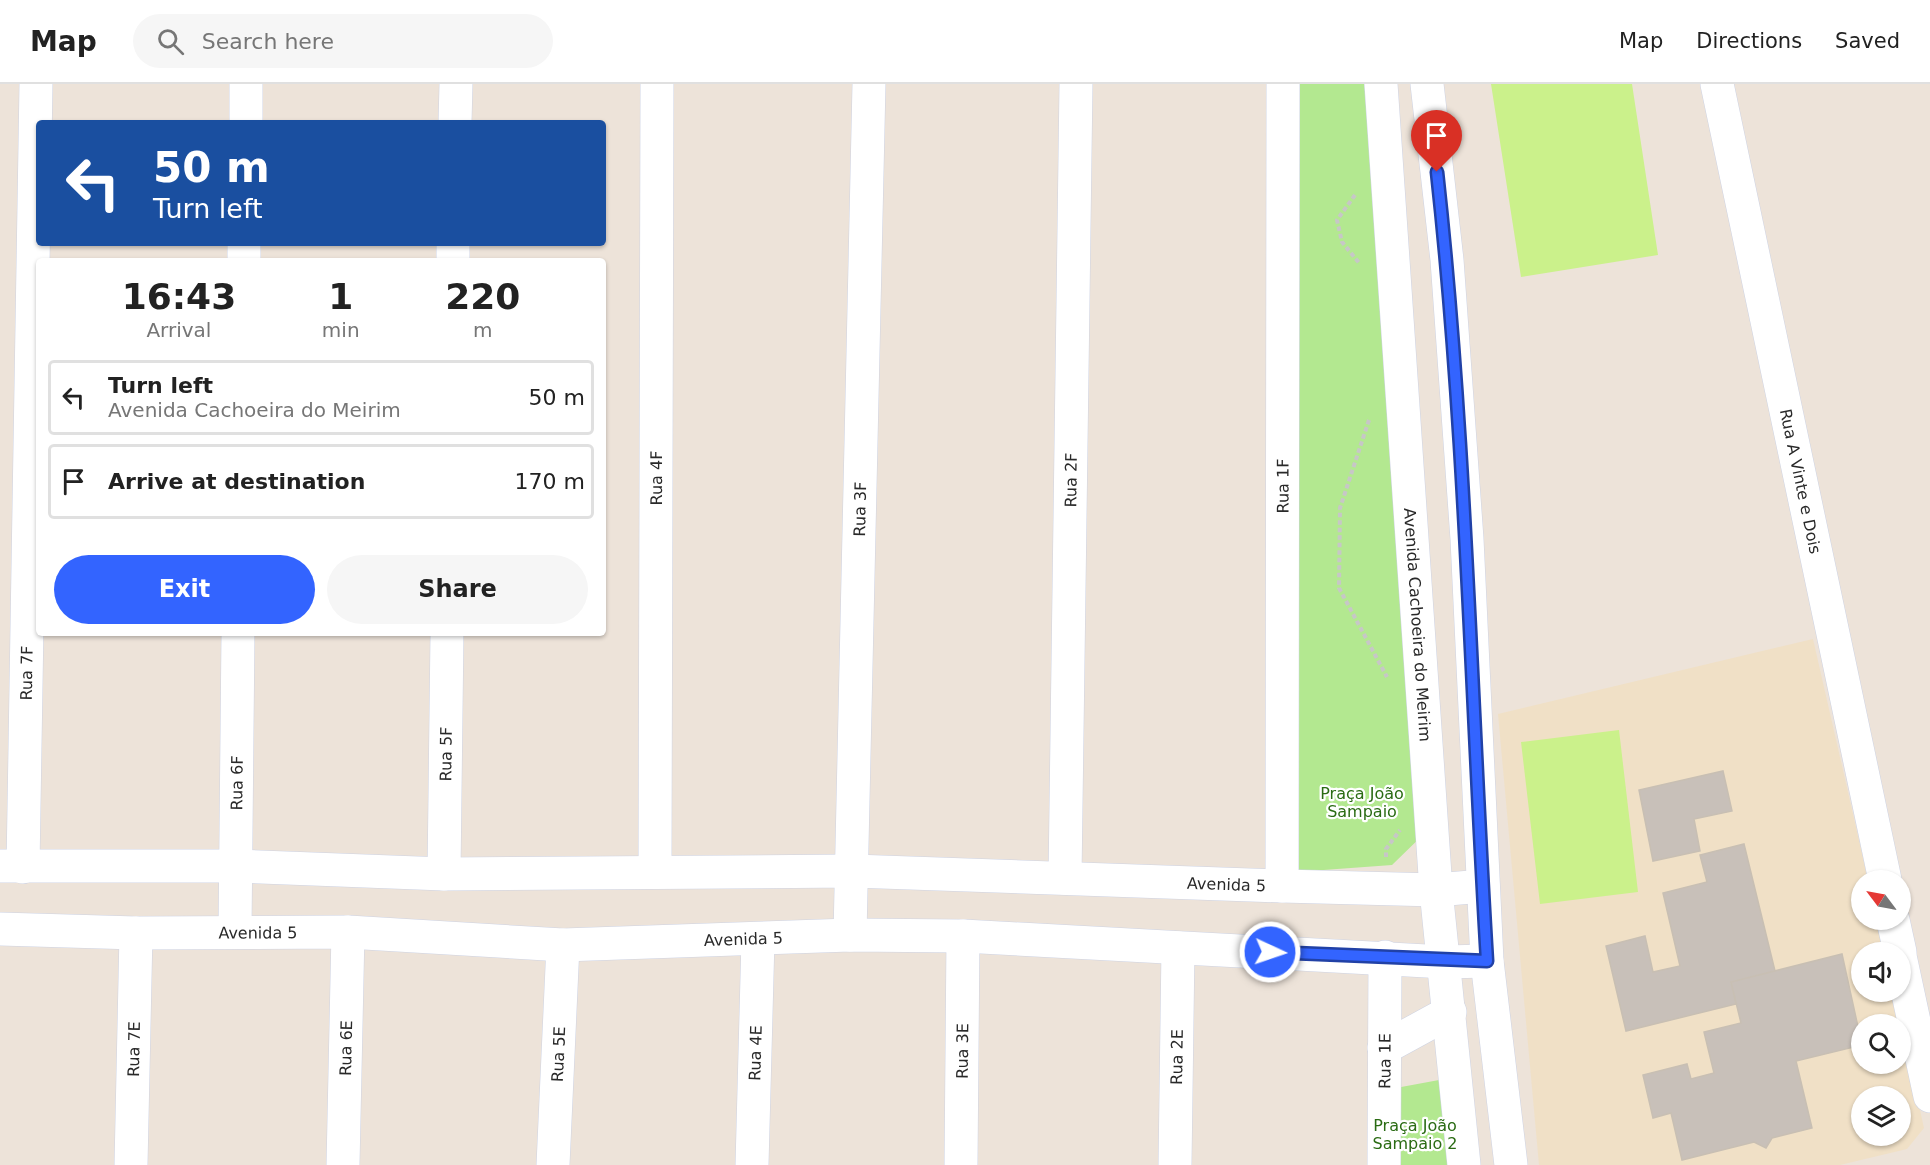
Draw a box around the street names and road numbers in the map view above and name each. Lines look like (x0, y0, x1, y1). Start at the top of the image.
street label: Rua A Vinte e Dois (1776, 407, 1825, 556)
street label: Rua 4F (646, 451, 666, 505)
street label: Rua 2F (1061, 452, 1080, 508)
street label: Rua 1F (1273, 459, 1292, 513)
street label: Rua 3F (849, 481, 870, 537)
street label: Avenida Cachoeira do Meirim (1400, 507, 1435, 742)
street label: Rua 7F (16, 645, 36, 701)
street label: Rua 5F (436, 726, 455, 782)
street label: Rua 6F (227, 755, 246, 811)
street label: Avenida 5 (1187, 873, 1267, 895)
street label: Avenida 5 (218, 923, 298, 942)
street label: Avenida 5 (704, 928, 783, 950)
street label: Rua 6E (335, 1020, 356, 1076)
street label: Rua 7E (123, 1021, 144, 1077)
street label: Rua 3E (952, 1023, 972, 1079)
street label: Rua 4E (745, 1025, 765, 1081)
street label: Rua 5E (547, 1026, 569, 1082)
street label: Rua 2E (1167, 1029, 1186, 1085)
street label: Rua 1E (1375, 1033, 1394, 1089)

